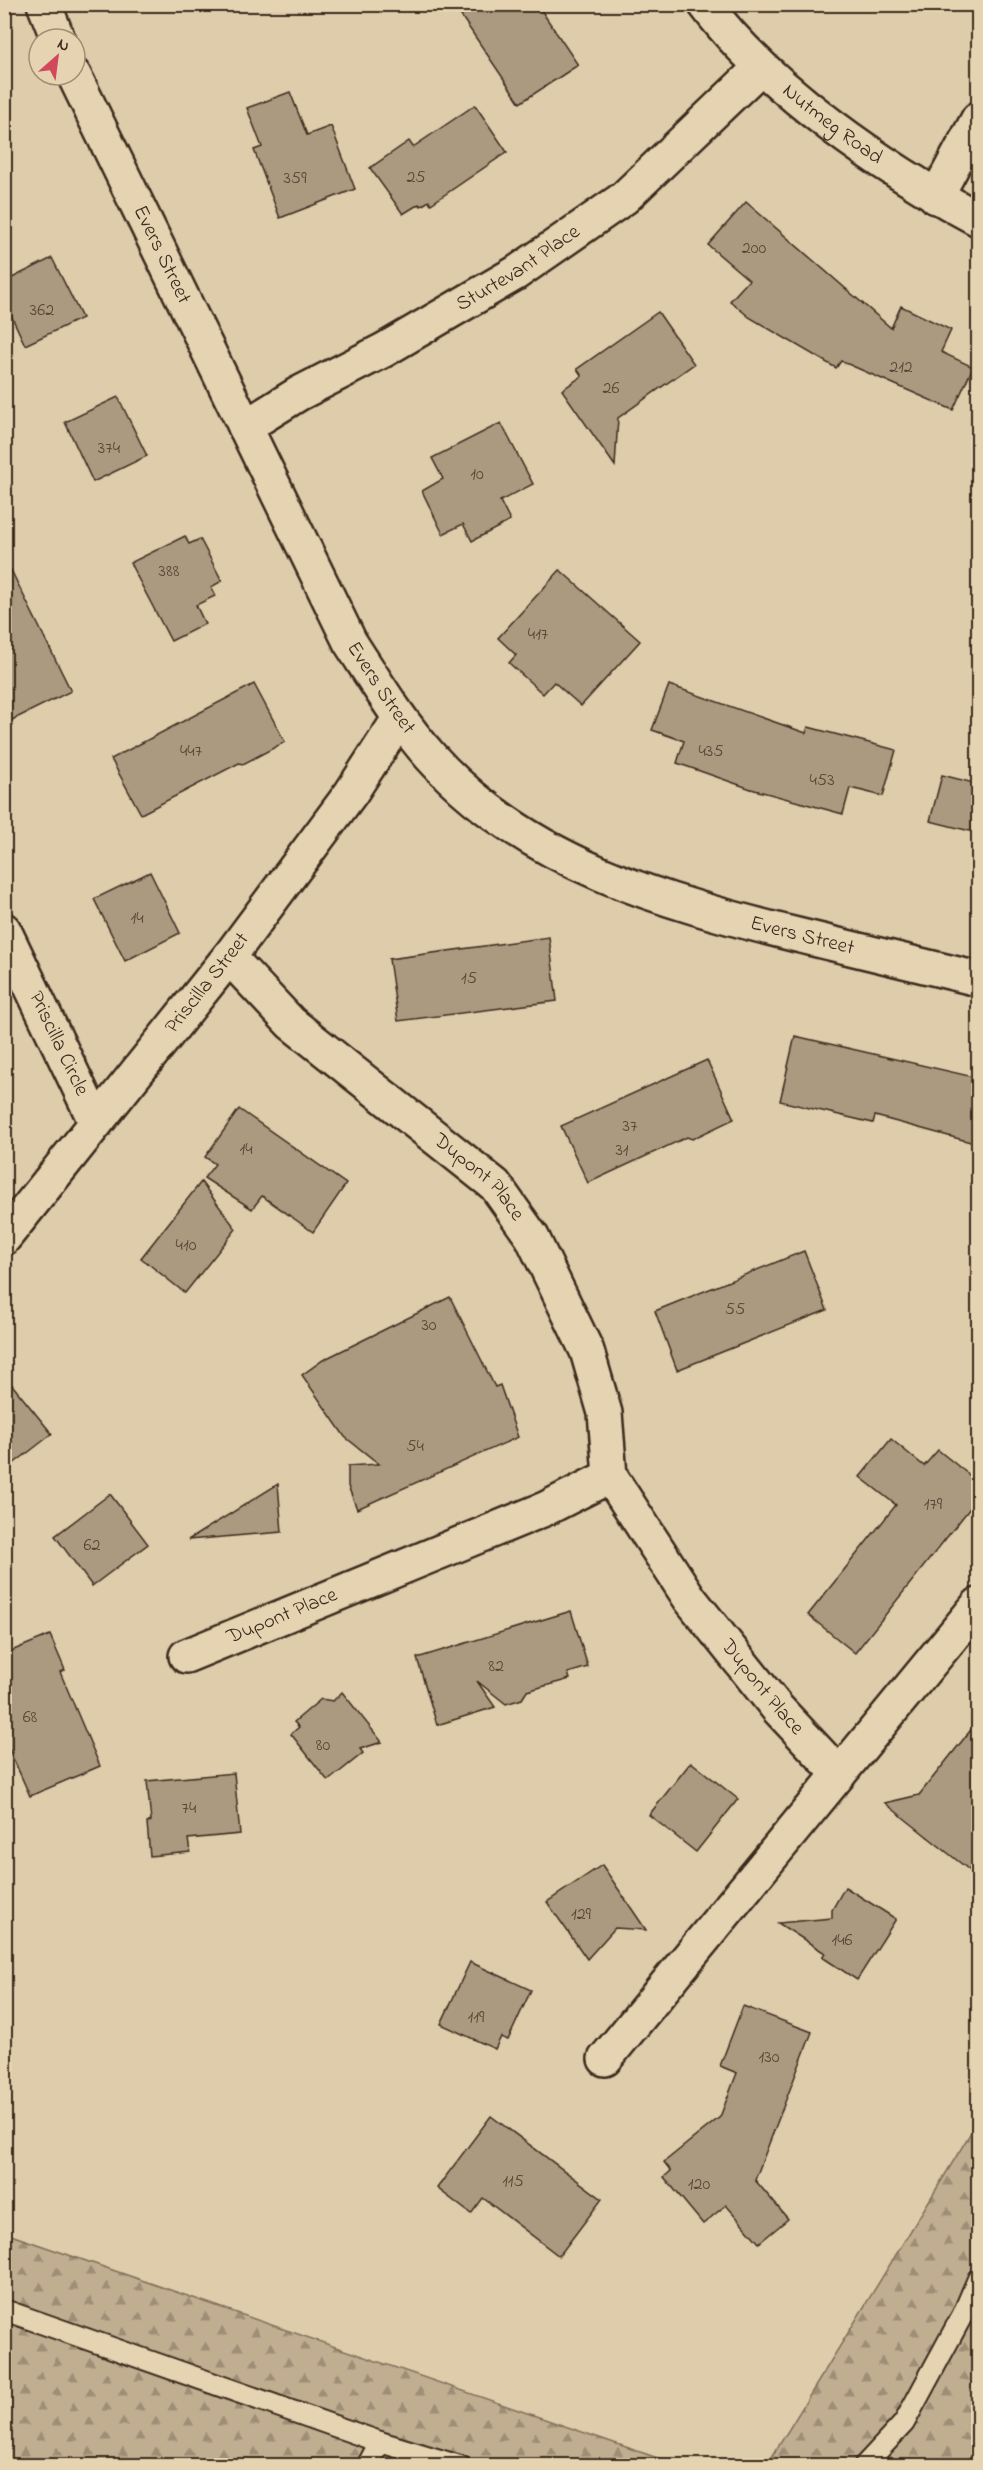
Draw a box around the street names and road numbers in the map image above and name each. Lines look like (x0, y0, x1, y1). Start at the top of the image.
street label: Nutmeg Road (775, 77, 889, 173)
street label: Evers Street (125, 200, 198, 309)
street label: Sturtevant Place (451, 217, 587, 320)
street label: Evers Street (339, 636, 422, 741)
street label: Evers Street (747, 909, 857, 964)
street label: Priscilla Street (158, 927, 257, 1040)
street label: Priscilla Circle (20, 986, 96, 1102)
street label: Dupont Place (426, 1126, 532, 1228)
street label: Dupont Place (222, 1580, 343, 1653)
street label: Dupont Place (712, 1632, 811, 1743)

